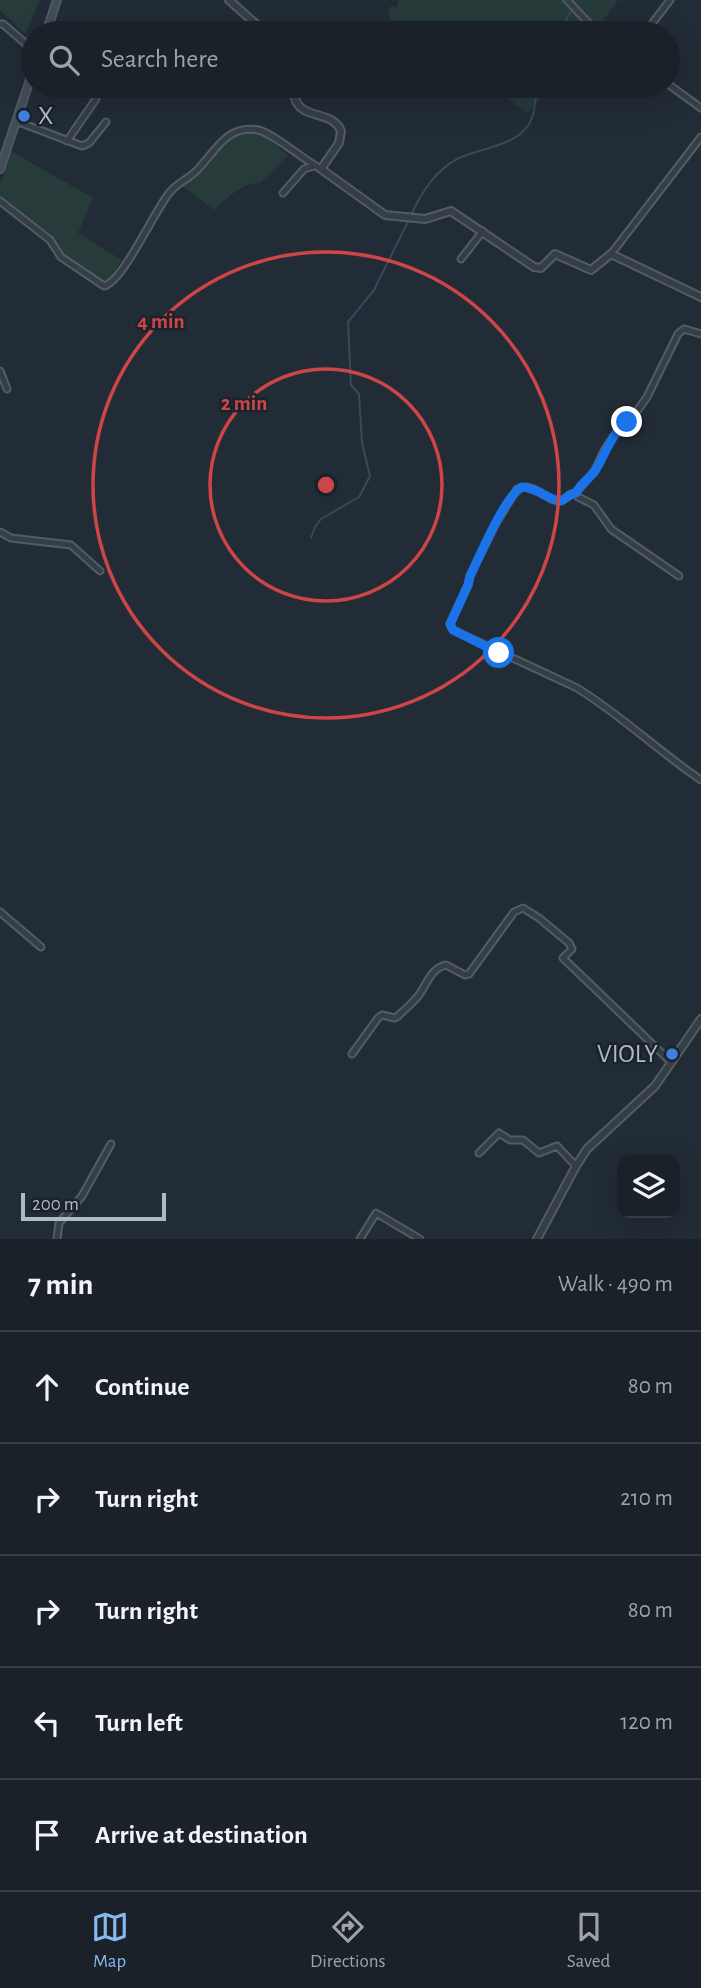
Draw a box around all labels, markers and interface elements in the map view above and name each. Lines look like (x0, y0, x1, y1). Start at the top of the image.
search box (21, 21, 680, 98)
icon: search (45, 41, 83, 79)
text: Search here (101, 46, 219, 72)
place label: X (38, 103, 53, 129)
marker: X (16, 108, 32, 124)
text: 4 min (137, 311, 185, 332)
text: 2 min (221, 393, 267, 414)
route end (611, 406, 642, 437)
centre of rings (314, 473, 338, 497)
route start (483, 637, 514, 668)
place label: VIOLY (597, 1041, 658, 1067)
marker: VIOLY (664, 1046, 680, 1062)
map controls (617, 1155, 680, 1218)
button: layers (617, 1155, 680, 1218)
scale bar (21, 1190, 166, 1222)
text: 200 m (32, 1195, 79, 1214)
text: 7 min (28, 1270, 93, 1300)
text: Walk · 490 m (558, 1273, 673, 1296)
icon: ahead (28, 1368, 66, 1406)
text: Continue (95, 1374, 190, 1400)
text: 80 m (628, 1375, 673, 1398)
icon: right (28, 1480, 66, 1518)
text: Turn right (95, 1486, 198, 1512)
text: 210 m (620, 1487, 673, 1510)
icon: right (28, 1592, 66, 1630)
text: Turn right (95, 1598, 198, 1624)
text: 80 m (628, 1599, 673, 1622)
icon: left (28, 1704, 66, 1742)
text: Turn left (95, 1710, 183, 1736)
text: 120 m (620, 1711, 673, 1734)
icon: arrive (28, 1816, 66, 1854)
text: Arrive at destination (95, 1822, 308, 1848)
tab: Map (91, 1908, 129, 1973)
tab: Directions (310, 1908, 386, 1973)
tab: Saved (567, 1908, 610, 1973)

